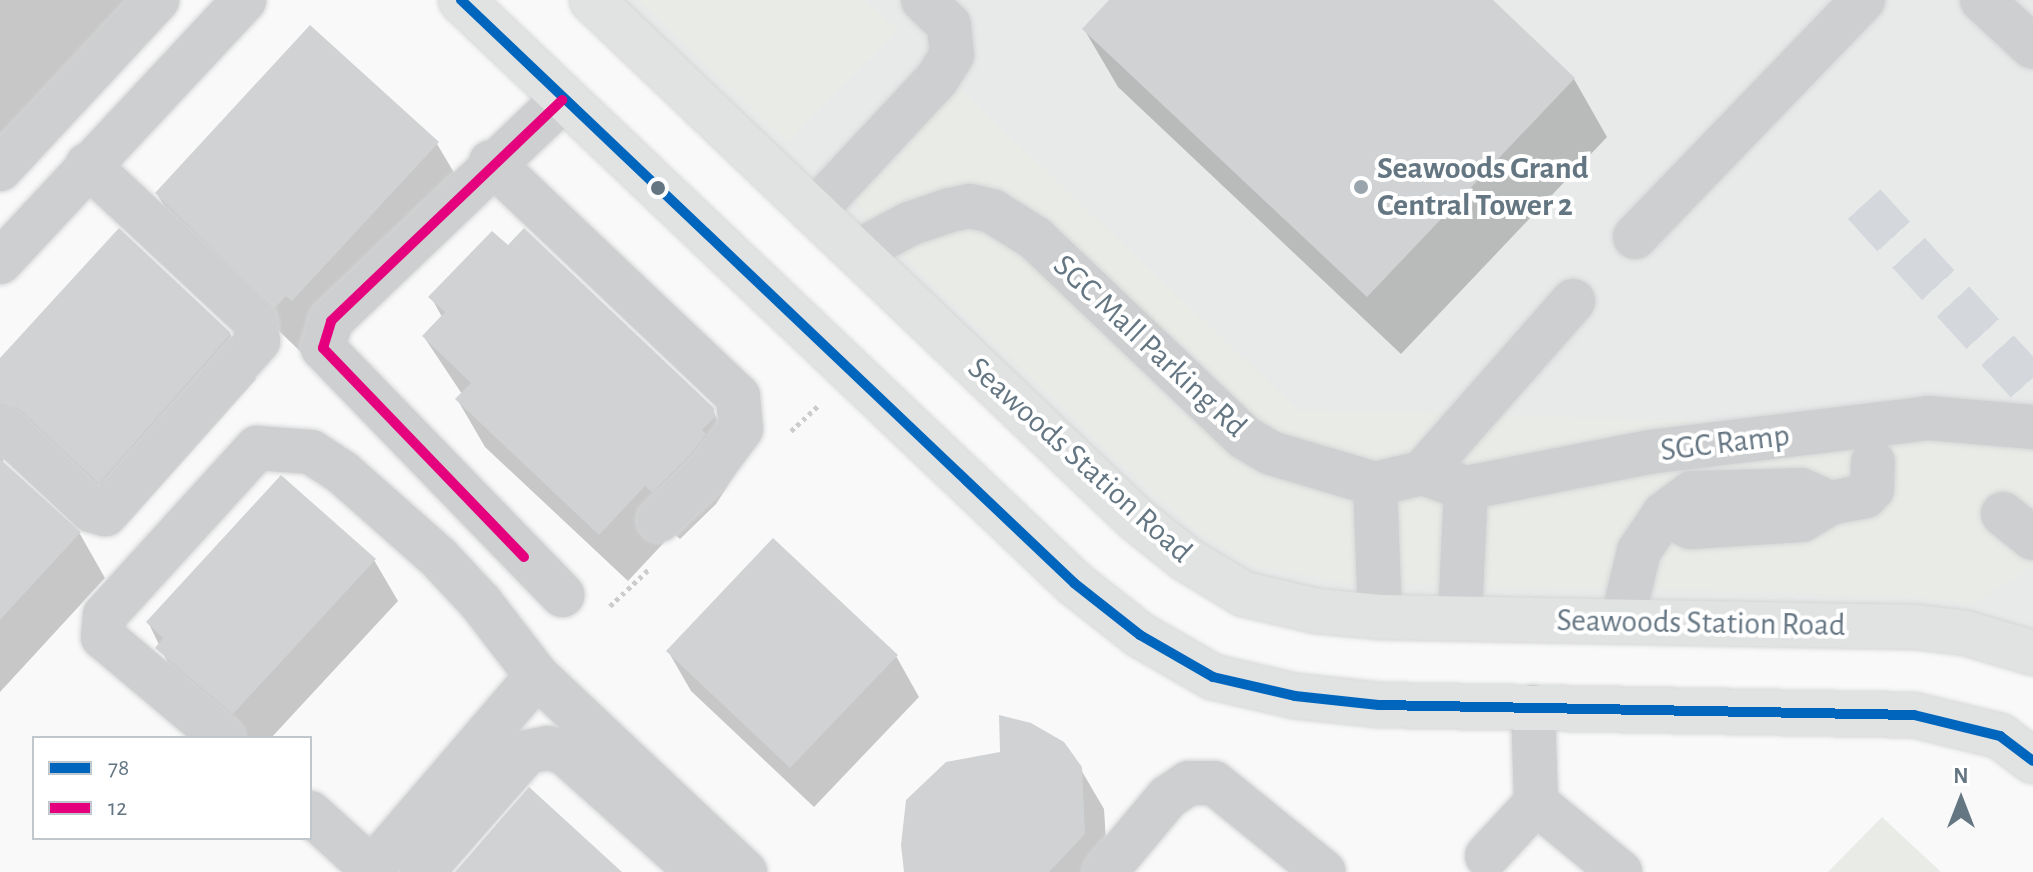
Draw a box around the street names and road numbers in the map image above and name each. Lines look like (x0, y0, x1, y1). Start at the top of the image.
street label: SGC Mall Parking Rd (1045, 247, 1255, 445)
street label: Seawoods Station Road (960, 349, 1200, 571)
street label: SGC Ramp (1658, 416, 1792, 470)
street label: Seawoods Station Road (1556, 601, 1846, 645)

